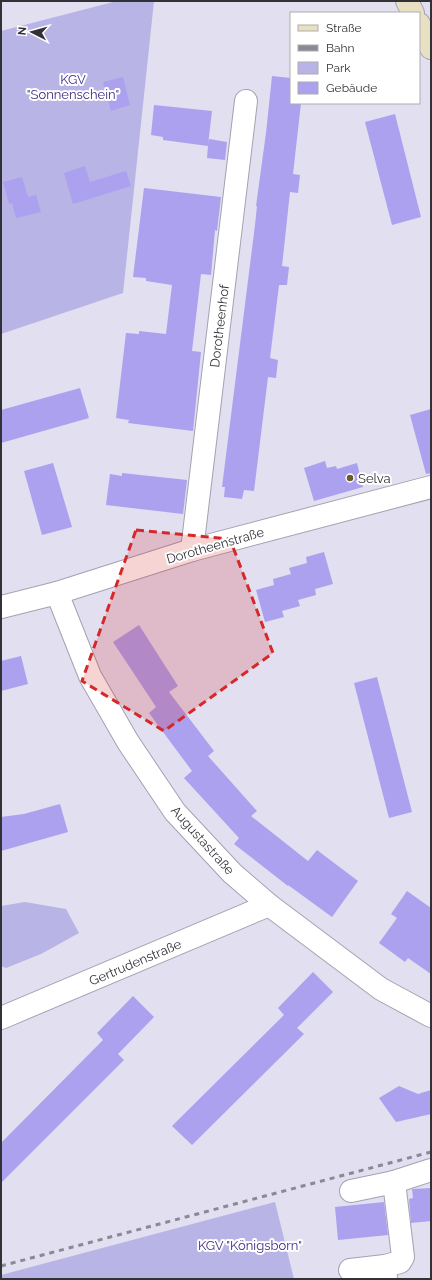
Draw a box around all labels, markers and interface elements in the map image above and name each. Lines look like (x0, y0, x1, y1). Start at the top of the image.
north arrow (12, 12, 52, 52)
legend (290, 12, 420, 104)
text: Straße (326, 21, 362, 35)
text: N (16, 26, 29, 36)
text: Bahn (326, 41, 355, 55)
text: Park (326, 61, 351, 75)
park label: KGV "Sonnenschein" (27, 72, 119, 102)
text: Gebäude (326, 81, 377, 95)
street label: Dorotheenhof (207, 283, 232, 368)
place label: Selva (358, 471, 391, 486)
marker: Selva (345, 473, 355, 483)
street label: Dorotheenstraße (165, 524, 266, 567)
street label: Augustastraße (168, 803, 238, 878)
street label: Gertrudenstraße (87, 936, 184, 989)
park label: KGV "Königsborn" (198, 1238, 302, 1253)

